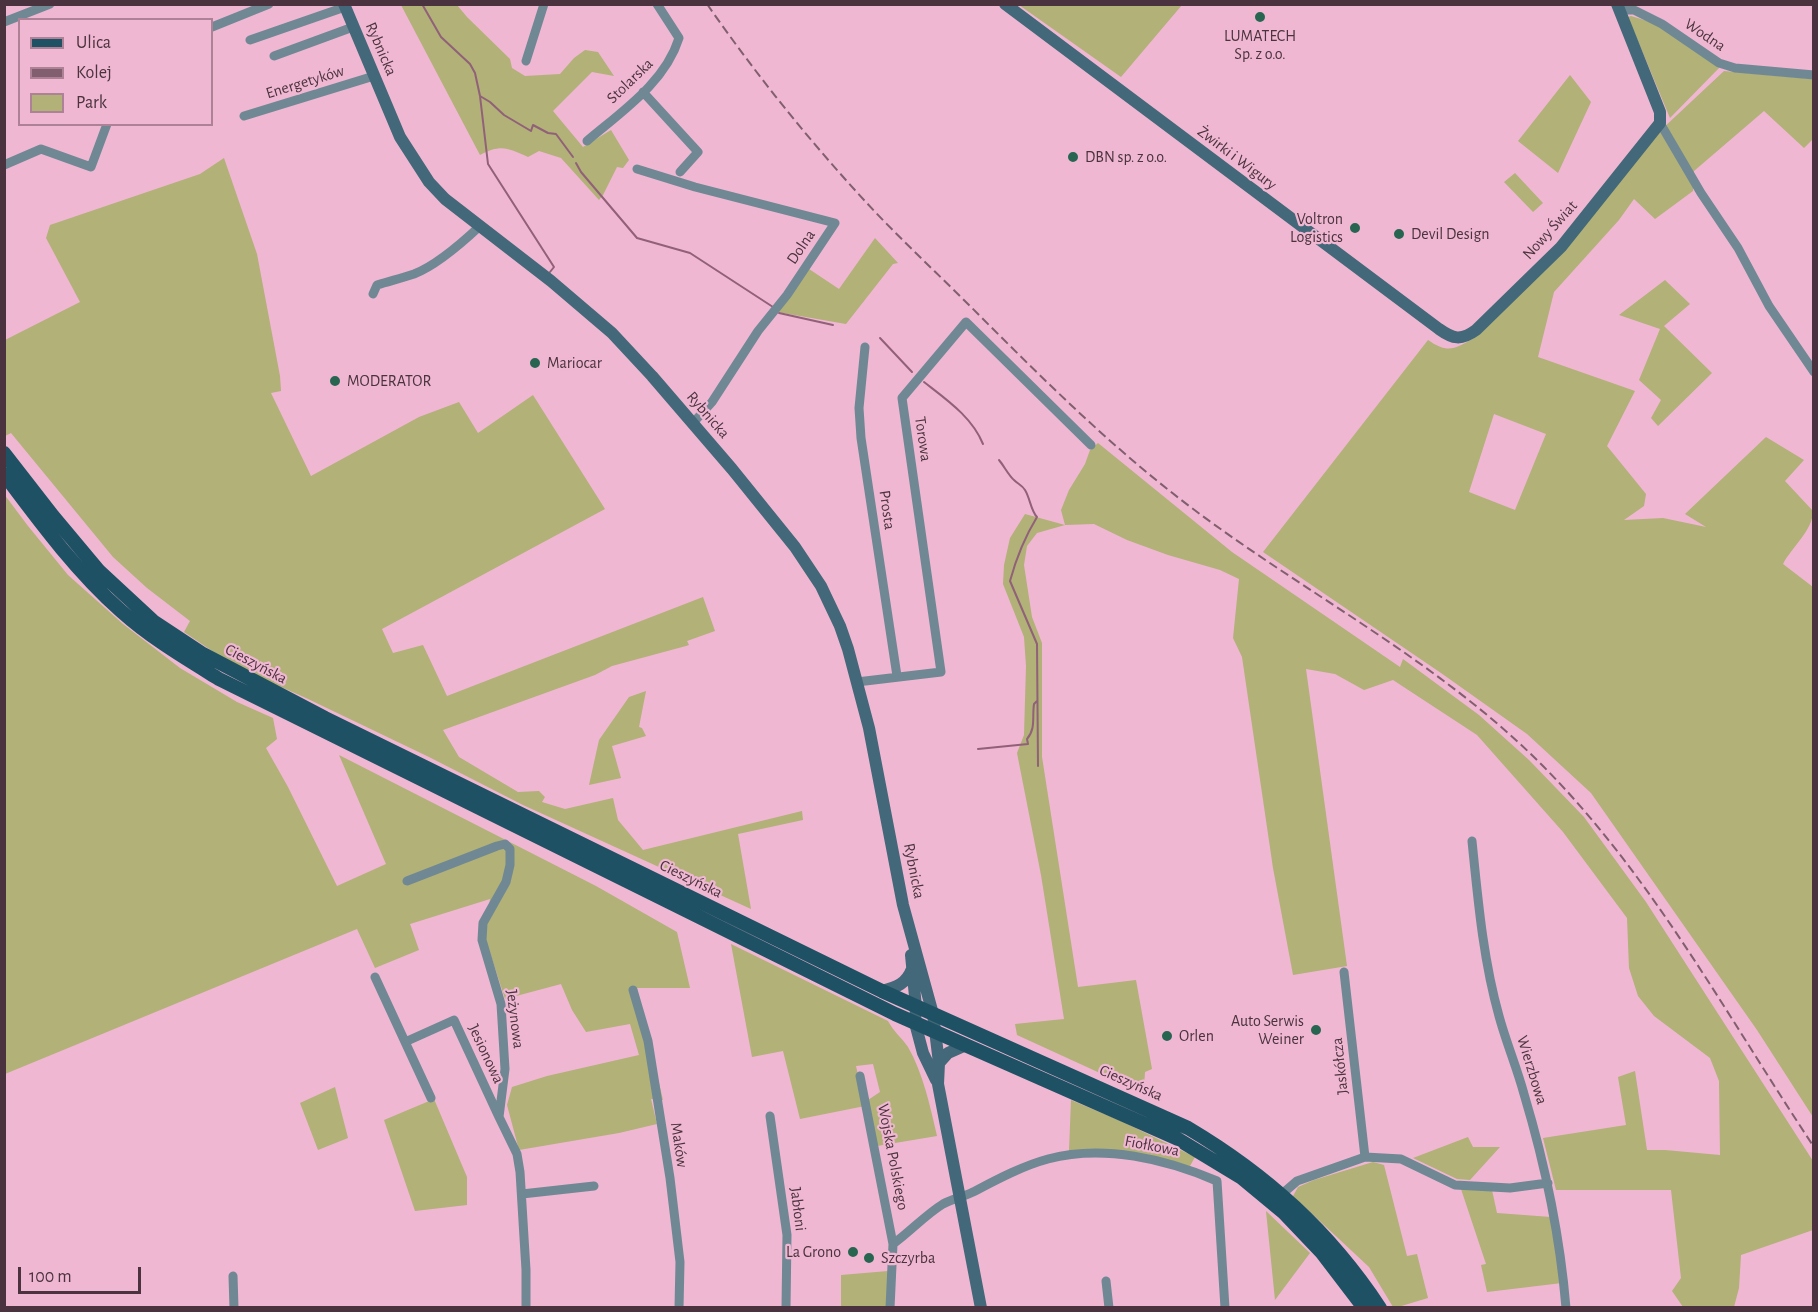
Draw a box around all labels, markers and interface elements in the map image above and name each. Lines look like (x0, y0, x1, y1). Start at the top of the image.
marker: LUMATECH Sp. z o.o. (1253, 10, 1267, 24)
street label: Wodna (1681, 14, 1729, 56)
legend (18, 18, 213, 126)
street label: Rybnicka (361, 19, 401, 79)
place label: LUMATECH Sp. z o.o. (1224, 26, 1296, 64)
text: Ulica (76, 34, 111, 52)
street label: Stolarska (603, 54, 657, 108)
street label: Energetyków (264, 61, 346, 103)
text: Kolej (76, 64, 112, 82)
text: Park (76, 94, 107, 112)
street label: Żwirki i Wigury (1194, 122, 1280, 194)
place label: DBN sp. z o.o. (1085, 147, 1167, 167)
marker: DBN sp. z o.o. (1066, 150, 1080, 164)
street label: Nowy Świat (1518, 196, 1582, 264)
place label: Voltron Logistics (1290, 209, 1343, 247)
marker: Voltron Logistics (1348, 221, 1362, 235)
place label: Devil Design (1411, 224, 1489, 244)
street label: Dolna (782, 226, 820, 268)
marker: Devil Design (1392, 227, 1406, 241)
place label: Mariocar (547, 353, 602, 373)
marker: Mariocar (528, 356, 542, 370)
place label: MODERATOR (347, 371, 431, 391)
marker: MODERATOR (328, 374, 342, 388)
street label: Rybnicka (682, 388, 734, 442)
street label: Torowa (910, 415, 936, 463)
street label: Prosta (875, 489, 899, 531)
street label: Cieszyńska (222, 640, 290, 688)
street label: Rybnicka (899, 842, 929, 900)
street label: Cieszyńska (656, 856, 726, 902)
street label: Jeżynowa (502, 988, 528, 1050)
place label: Auto Serwis Weiner (1231, 1011, 1304, 1049)
street label: Jesionowa (464, 1021, 508, 1087)
marker: Auto Serwis Weiner (1309, 1023, 1323, 1037)
place label: Orlen (1179, 1026, 1214, 1046)
marker: Orlen (1160, 1029, 1174, 1043)
street label: Wierzbowa (1512, 1033, 1552, 1107)
street label: Jaskółcza (1327, 1037, 1353, 1095)
street label: Cieszyńska (1096, 1061, 1166, 1105)
street label: Wojska Polskiego (873, 1102, 913, 1212)
street label: Maków (666, 1121, 692, 1169)
street label: Fiołkowa (1123, 1131, 1181, 1161)
street label: Jabłoni (786, 1186, 810, 1232)
place label: La Grono (786, 1242, 841, 1262)
marker: La Grono (846, 1245, 860, 1259)
place label: Szczyrba (881, 1248, 935, 1268)
marker: Szczyrba (862, 1251, 876, 1265)
scale bar (21, 1255, 144, 1293)
text: 100 m (29, 1268, 72, 1286)

